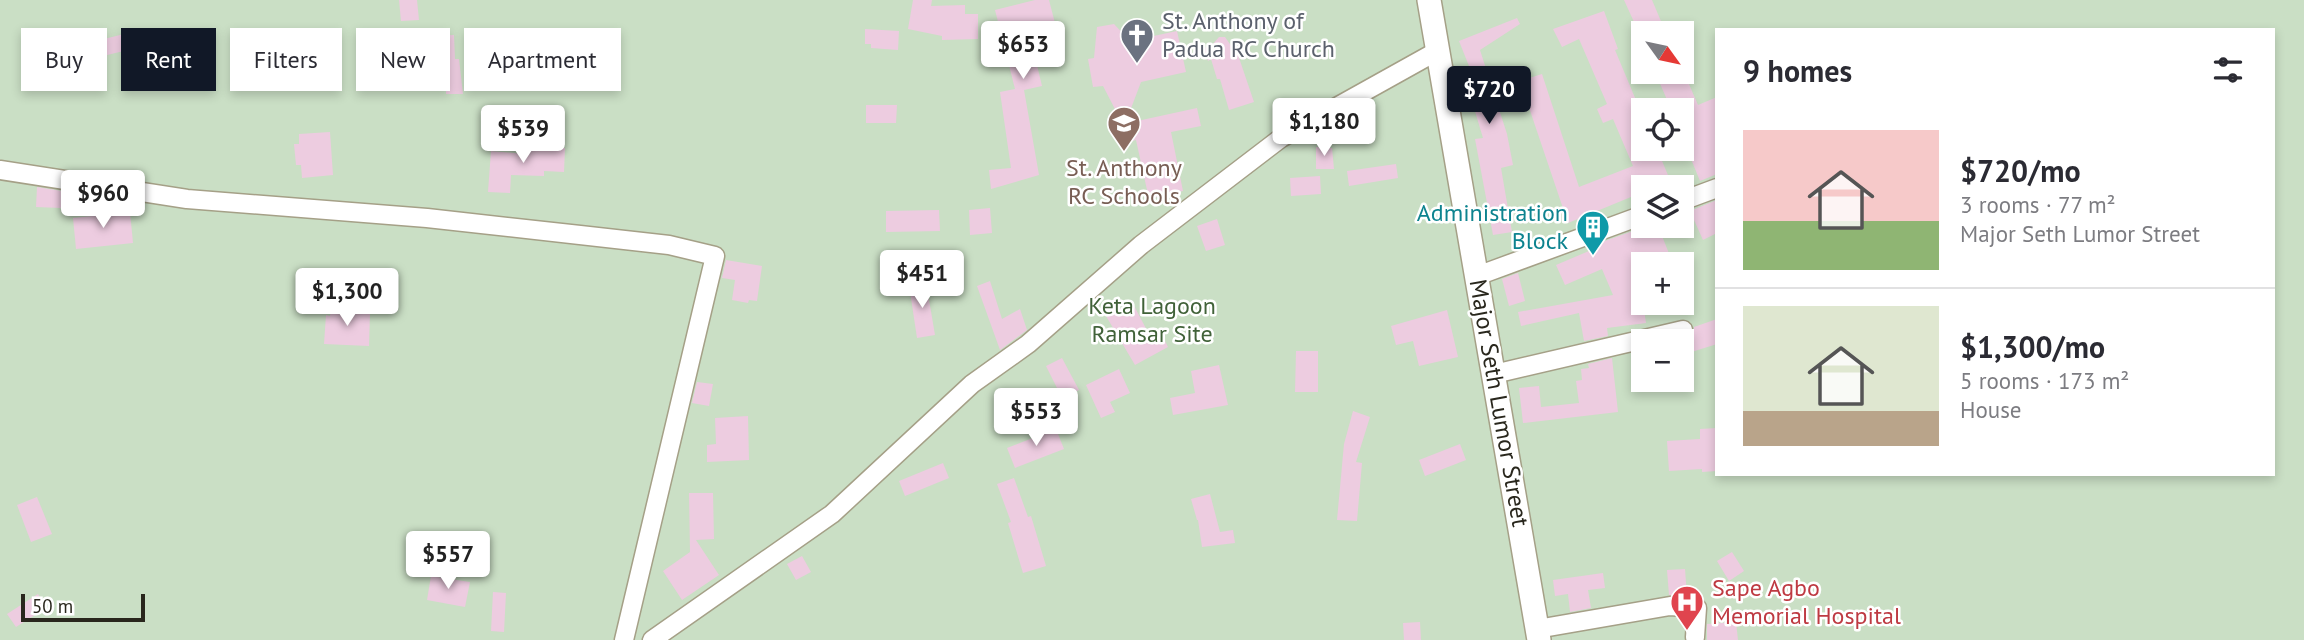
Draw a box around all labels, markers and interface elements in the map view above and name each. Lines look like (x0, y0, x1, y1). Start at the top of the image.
place label: St. Anthony of Padua RC Church (1162, 5, 1335, 64)
church icon: St. Anthony of Padua RC Church (1118, 16, 1156, 65)
north arrow (1631, 21, 1694, 84)
map controls (1631, 21, 1694, 392)
pin: $653 (982, 22, 1064, 81)
chip: Buy (21, 28, 107, 91)
chip: Rent (121, 28, 216, 91)
chip: Filters (230, 28, 342, 91)
chip: New (356, 28, 450, 91)
chip: Apartment (464, 28, 621, 91)
text: $653 (997, 29, 1049, 58)
text: 9 homes (1743, 51, 1852, 90)
icon: filters (2209, 51, 2247, 89)
pin: $720 (1448, 66, 1530, 126)
text: $720 (1463, 74, 1515, 103)
button: locate (1631, 98, 1694, 161)
pin: $1,180 (1267, 99, 1381, 158)
school or university icon: St. Anthony RC Schools (1105, 104, 1143, 153)
pin: $539 (482, 106, 564, 165)
text: $1,180 (1288, 106, 1360, 135)
text: $539 (497, 113, 549, 142)
text: $720/mo (1960, 151, 2081, 190)
place label: St. Anthony RC Schools (1066, 152, 1182, 211)
icon: home (1799, 158, 1883, 242)
pin: $960 (62, 170, 144, 230)
button: layers (1631, 175, 1694, 238)
text: $960 (77, 178, 129, 207)
text: 3 rooms · 77 m² (1960, 190, 2116, 219)
place label: Administration Block (1417, 197, 1568, 256)
building icon: Administration Block (1574, 208, 1612, 257)
text: Major Seth Lumor Street (1960, 219, 2200, 248)
pin: $451 (881, 250, 963, 310)
button: + (1631, 252, 1694, 315)
text: $451 (896, 258, 948, 287)
pin: $1,300 (290, 268, 404, 328)
text: $1,300 (311, 276, 383, 305)
street label: Major Seth Lumor Street (1462, 277, 1536, 529)
park label: Keta Lagoon Ramsar Site (1088, 290, 1216, 349)
text: $1,300/mo (1960, 327, 2105, 366)
button: − (1631, 329, 1694, 392)
icon: home (1799, 334, 1883, 418)
text: 5 rooms · 173 m² (1960, 366, 2129, 395)
pin: $553 (995, 388, 1077, 448)
text: House (1960, 395, 2022, 424)
text: $553 (1010, 396, 1062, 425)
pin: $557 (407, 532, 489, 591)
text: $557 (422, 539, 474, 568)
place label: Sape Agbo Memorial Hospital (1712, 572, 1901, 631)
hospital icon: Sape Agbo Memorial Hospital (1668, 583, 1706, 632)
scale bar (21, 591, 145, 623)
text: 50 m (32, 594, 73, 618)

